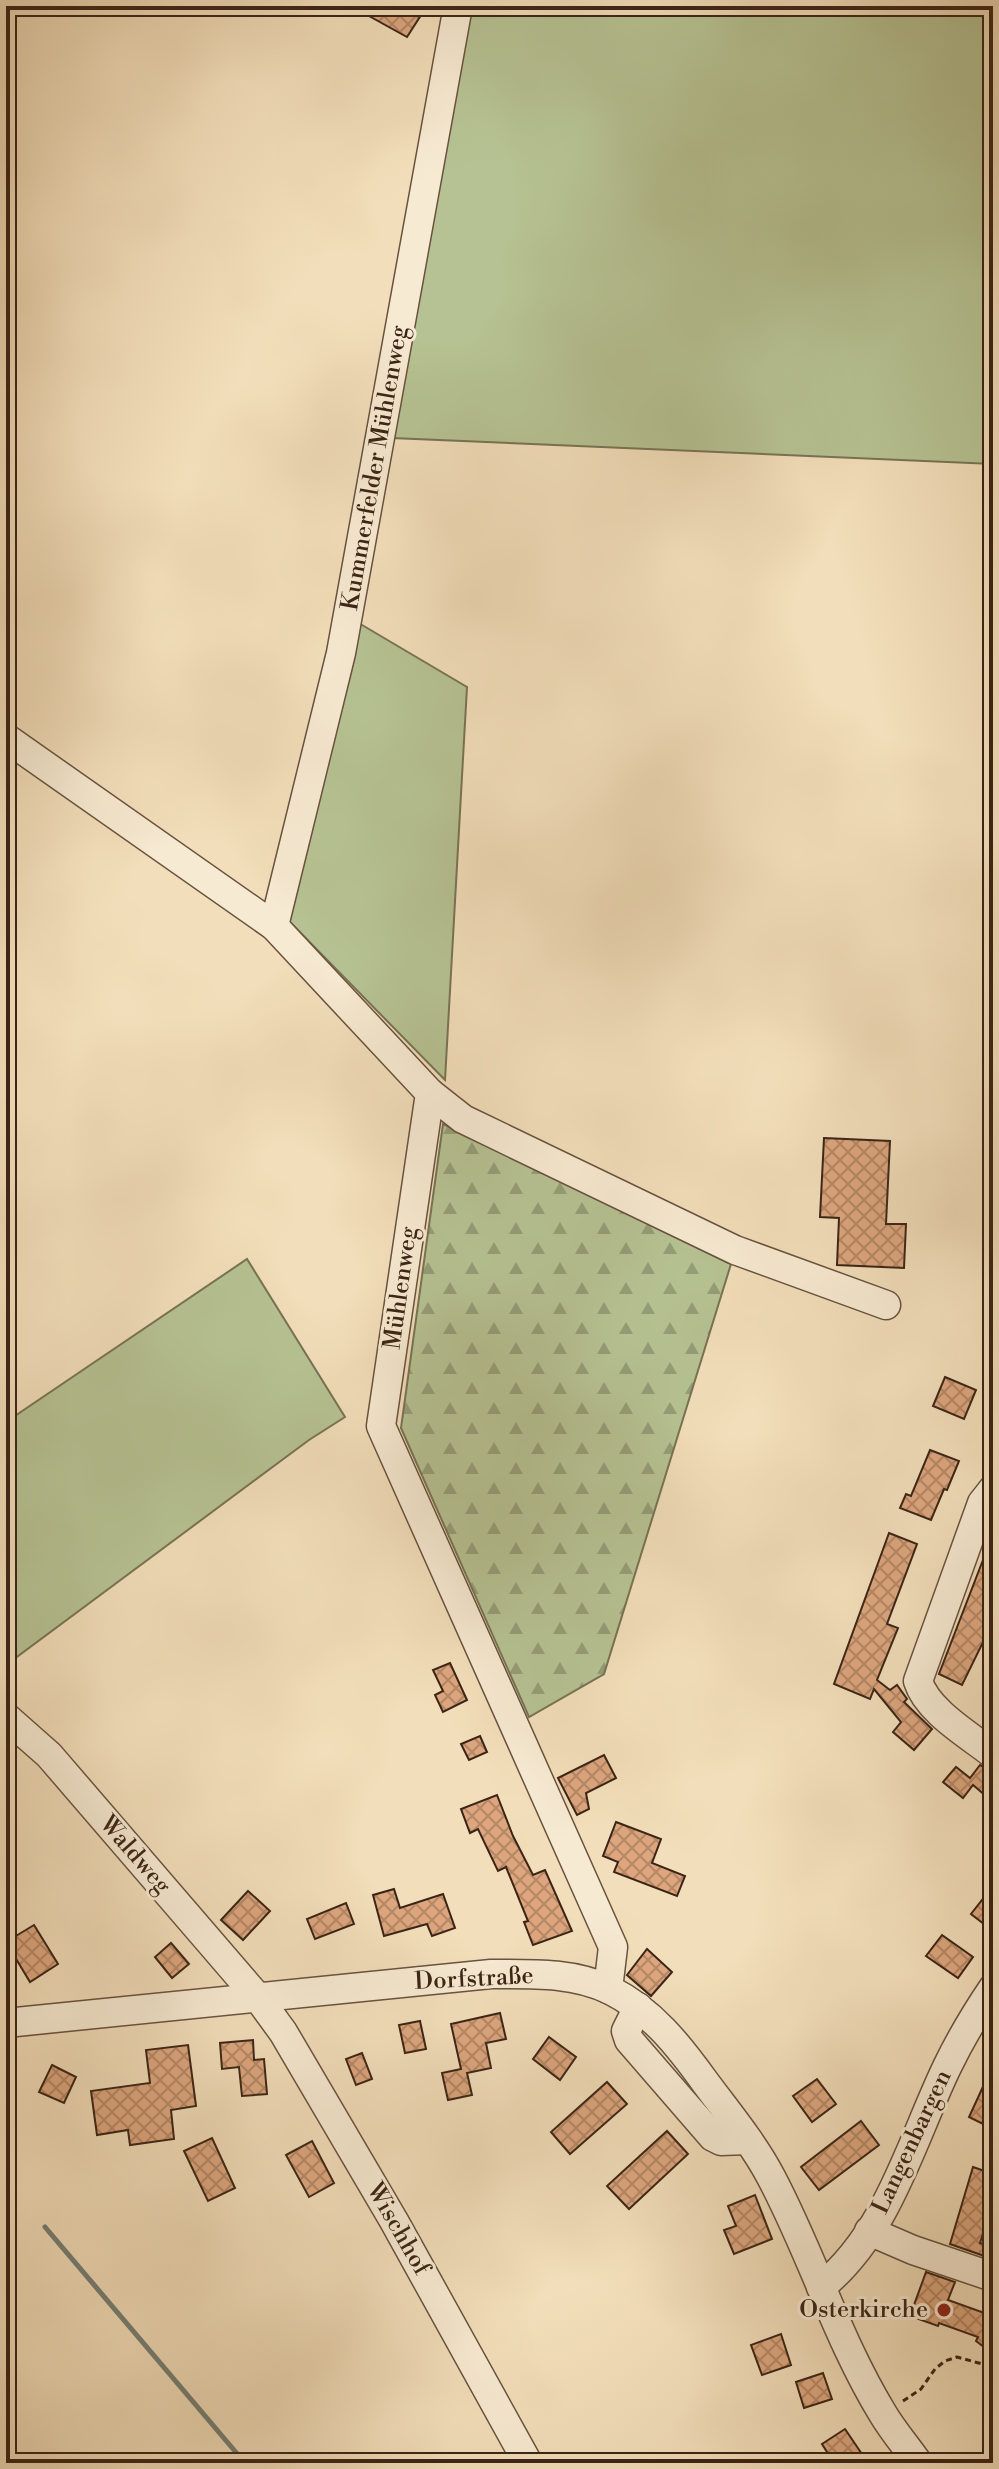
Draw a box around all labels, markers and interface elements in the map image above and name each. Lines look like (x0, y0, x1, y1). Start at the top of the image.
street label: Kummerfelder Mühlenweg (335, 323, 415, 613)
street label: Mühlenweg (378, 1224, 425, 1351)
street label: Waldweg (92, 1809, 178, 1901)
street label: Dorfstraße (414, 1961, 534, 1997)
street label: Langenbargen (866, 2065, 958, 2219)
street label: Wischhof (359, 2177, 437, 2282)
place label: Osterkirche (799, 2295, 928, 2325)
marker: Osterkirche (935, 2301, 953, 2319)

